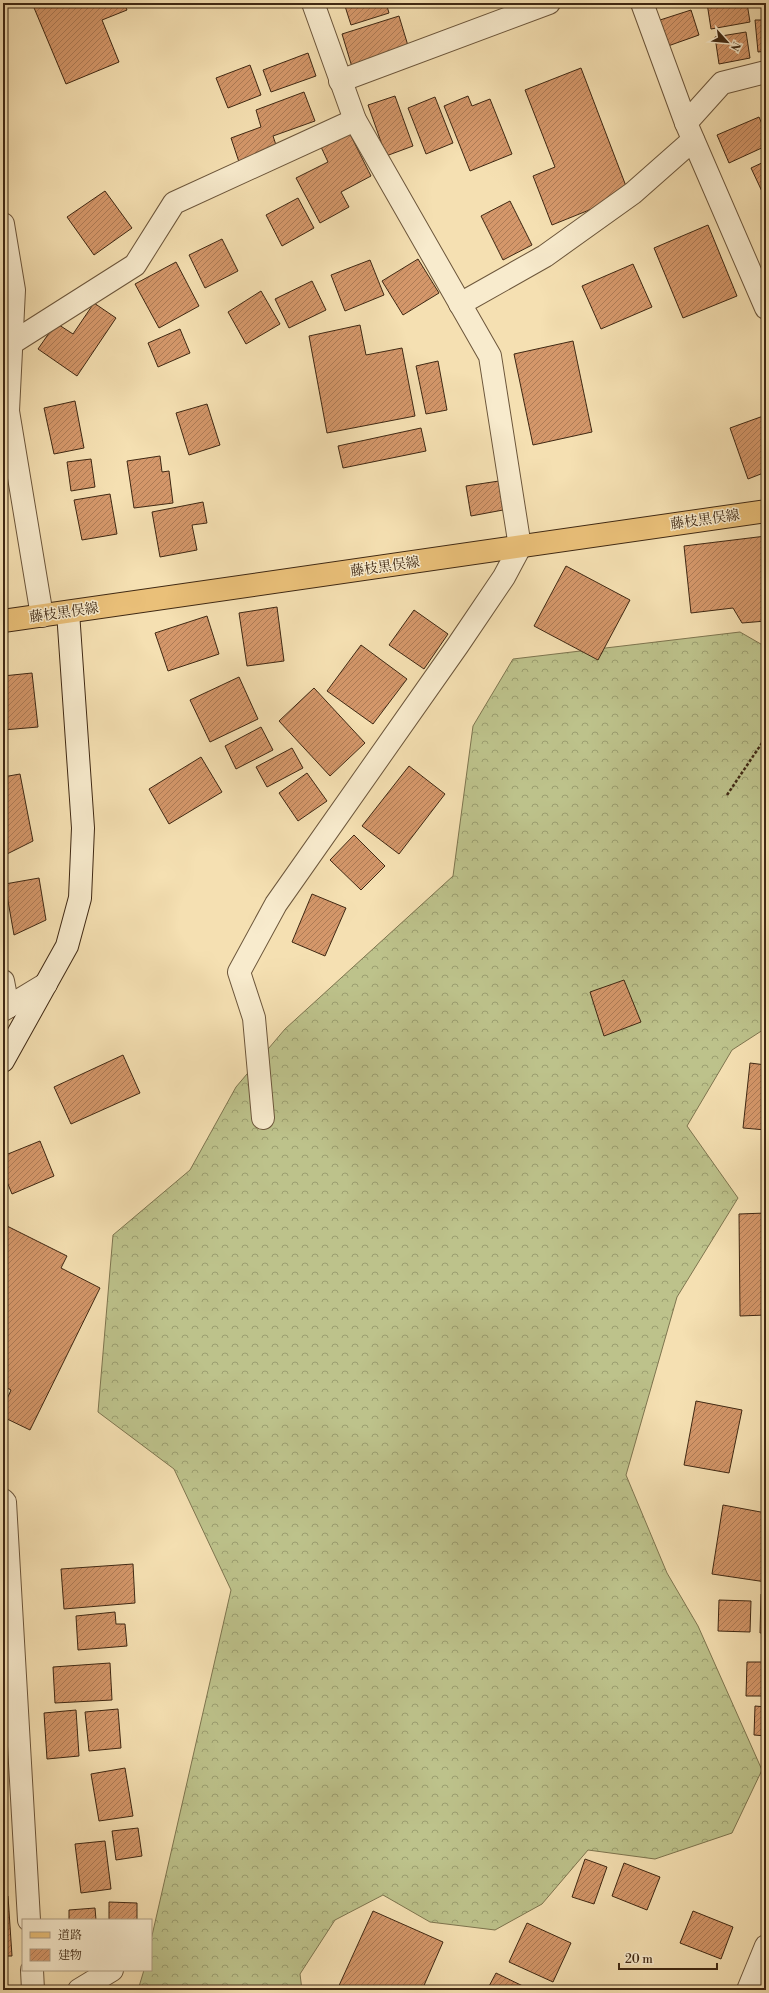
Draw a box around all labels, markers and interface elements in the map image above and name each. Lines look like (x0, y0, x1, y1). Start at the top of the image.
north arrow (707, 22, 747, 62)
text: N (727, 39, 743, 53)
street label: 藤枝黒俣線 (669, 506, 741, 534)
street label: 藤枝黒俣線 (349, 553, 421, 581)
street label: 藤枝黒俣線 (28, 599, 100, 627)
legend (22, 1919, 152, 1971)
text: 道路 (58, 1928, 82, 1943)
scale bar (619, 1945, 717, 1971)
text: 建物 (58, 1948, 82, 1963)
text: 20 m (625, 1952, 653, 1967)

